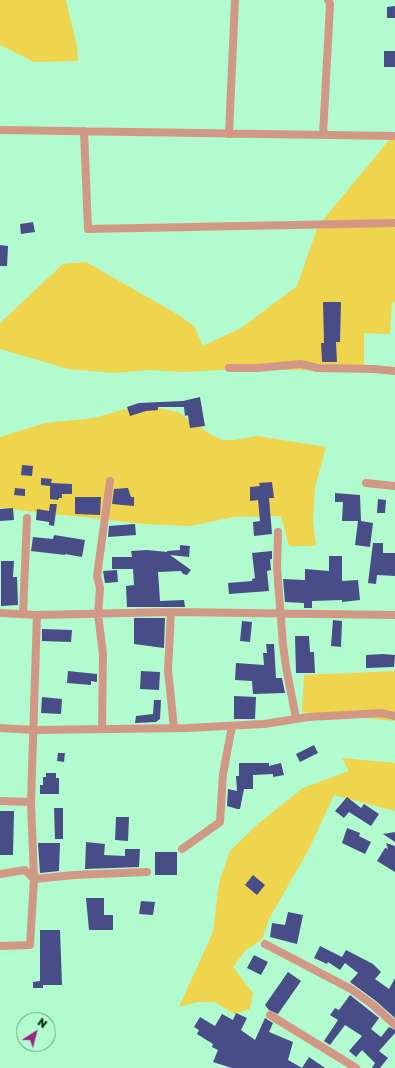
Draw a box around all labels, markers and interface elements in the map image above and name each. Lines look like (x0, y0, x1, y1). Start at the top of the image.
north arrow (16, 1012, 56, 1052)
text: N (36, 1015, 50, 1030)

